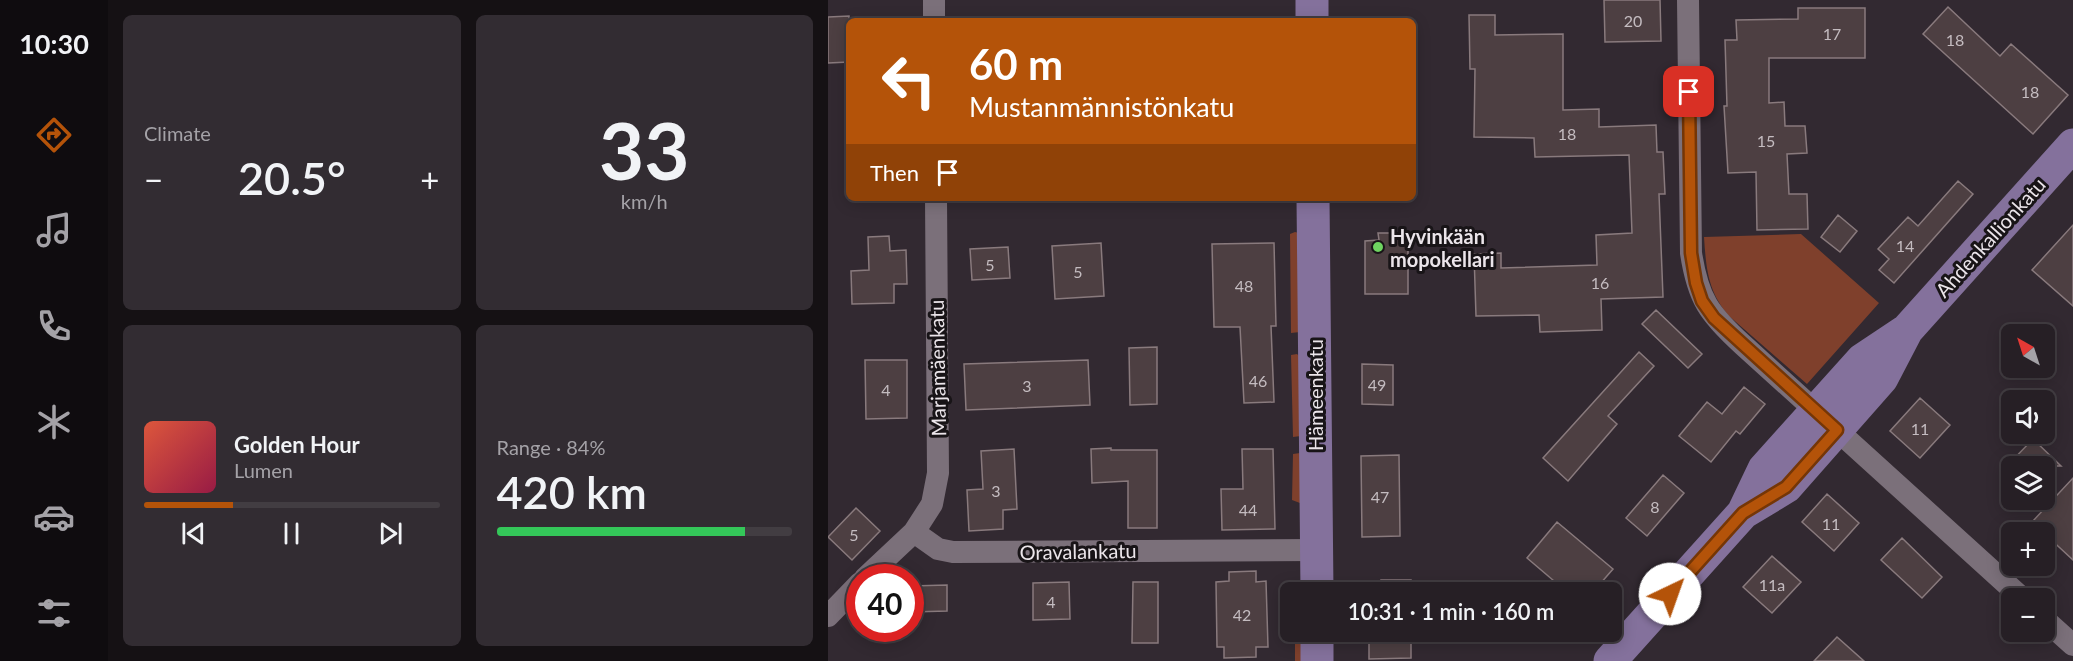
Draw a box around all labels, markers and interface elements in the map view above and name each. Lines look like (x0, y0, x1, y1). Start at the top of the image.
house number: 20 (1624, 11, 1642, 30)
house number: 17 (1823, 24, 1841, 43)
text: 10:30 (19, 27, 89, 60)
house number: 18 (1946, 30, 1964, 49)
text: 60 m (969, 39, 1063, 89)
icon: left (870, 42, 948, 120)
pin (1663, 66, 1714, 117)
icon: arrive (1672, 75, 1705, 108)
house number: 18 (2021, 82, 2039, 101)
text: Mustanmännistönkatu (969, 90, 1234, 123)
text: 33 (599, 103, 689, 197)
icon: directions (33, 114, 75, 156)
text: Climate (144, 121, 211, 145)
house number: 18 (1558, 124, 1576, 143)
house number: 15 (1757, 131, 1775, 150)
text: 20.5° (238, 151, 346, 205)
icon: arrive (931, 156, 964, 189)
text: − (144, 159, 163, 199)
text: + (420, 159, 440, 199)
text: Then (870, 159, 919, 186)
street label: Ahdenkallionkatu (1930, 172, 2050, 302)
text: km/h (621, 189, 668, 213)
icon: music (33, 209, 75, 251)
place label: Hyvinkään mopokellari (1390, 224, 1495, 271)
house number: 14 (1896, 236, 1914, 255)
marker: Hyvinkään mopokellari (1371, 240, 1385, 254)
house number: 5 (985, 255, 995, 274)
house number: 5 (1073, 262, 1083, 281)
house number: 16 (1591, 273, 1609, 292)
house number: 48 (1235, 276, 1253, 295)
street label: Marjamäenkatu (924, 299, 950, 437)
icon: phone (33, 305, 75, 347)
north arrow (2001, 324, 2055, 378)
map controls (2001, 324, 2055, 642)
street label: Hämeenkatu (1303, 339, 1327, 451)
house number: 46 (1249, 371, 1267, 390)
house number: 49 (1368, 375, 1386, 394)
house number: 3 (1022, 376, 1032, 395)
house number: 4 (881, 380, 891, 399)
button: sound (2001, 390, 2055, 444)
icon: climate (33, 401, 75, 443)
house number: 11 (1911, 419, 1929, 438)
text: Golden Hour (234, 431, 360, 458)
text: Range · 84% (497, 435, 605, 459)
button: layers (2001, 456, 2055, 510)
text: Lumen (234, 458, 293, 482)
text: 420 km (497, 465, 647, 519)
house number: 3 (991, 481, 1001, 500)
house number: 47 (1371, 487, 1389, 506)
icon: car (33, 496, 75, 538)
house number: 8 (1650, 497, 1660, 516)
house number: 44 (1239, 500, 1257, 519)
house number: 11 (1822, 514, 1840, 533)
icon: previous (177, 517, 210, 550)
icon: pause (275, 517, 308, 550)
icon: next (374, 517, 407, 550)
button: + (2001, 522, 2055, 576)
house number: 5 (849, 525, 859, 544)
street label: Oravalankatu (1019, 538, 1137, 564)
position arrow (1638, 562, 1702, 626)
speed limit sign: 40 (846, 564, 924, 642)
house number: 11a (1759, 575, 1785, 594)
button: − (2001, 588, 2055, 642)
icon: filters (33, 592, 75, 634)
house number: 4 (1046, 592, 1056, 611)
text: 10:31 · 1 min · 160 m (1348, 598, 1554, 625)
house number: 42 (1233, 605, 1251, 624)

